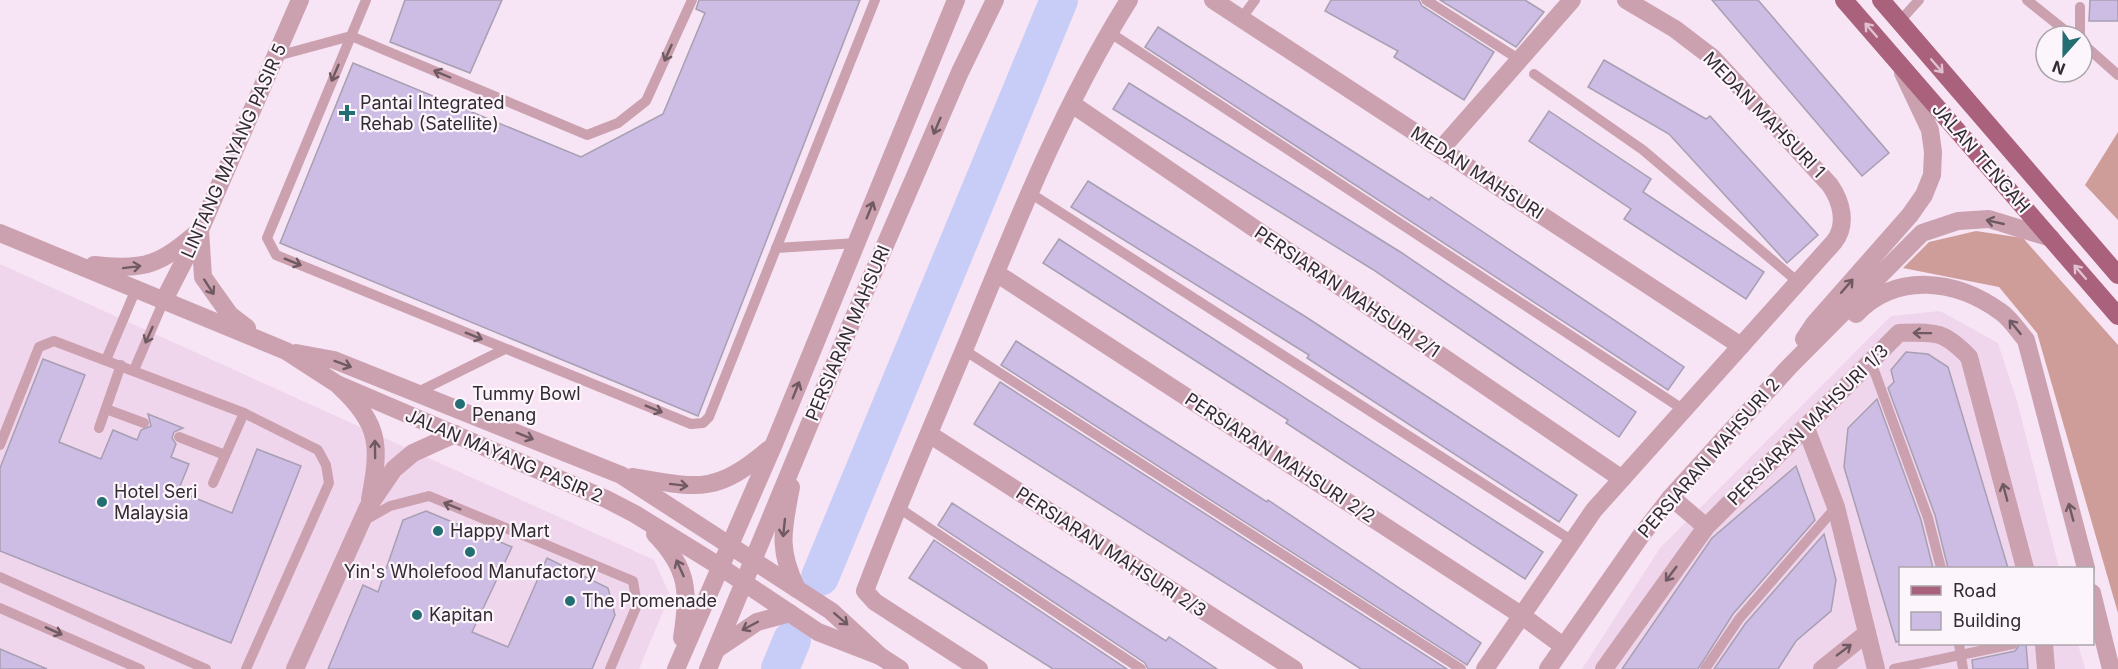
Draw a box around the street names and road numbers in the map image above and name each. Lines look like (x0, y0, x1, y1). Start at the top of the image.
street label: LINTANG MAYANG PASIR 5 (177, 40, 290, 261)
street label: MEDAN MAHSURI 1 (1699, 48, 1830, 182)
street label: JALAN TENGAH (1928, 99, 2035, 217)
street label: MEDAN MAHSURI (1407, 122, 1548, 223)
street label: PERSIARAN MAHSURI 2/1 (1251, 222, 1444, 361)
street label: PERSIARAN MAHSURI (801, 242, 894, 424)
street label: PERSIARAN MAHSURI 1/3 (1723, 340, 1892, 509)
street label: PERSIARAN MAHSURI 2 (1634, 374, 1784, 542)
street label: PERSIARAN MAHSURI 2/2 (1181, 388, 1379, 527)
street label: JALAN MAYANG PASIR 2 (402, 404, 606, 507)
street label: PERSIARAN MAHSURI 2/3 (1012, 482, 1210, 621)

